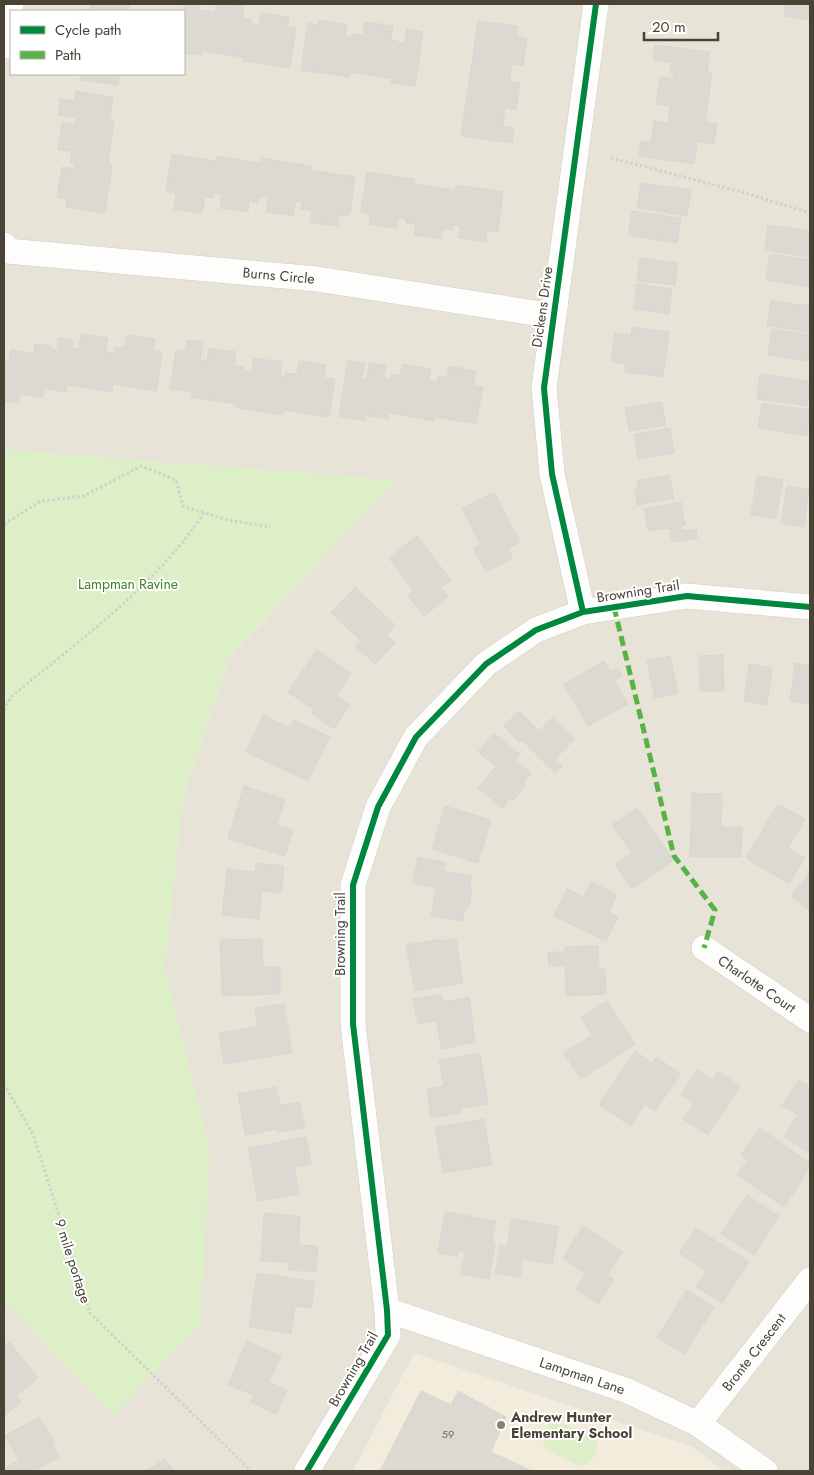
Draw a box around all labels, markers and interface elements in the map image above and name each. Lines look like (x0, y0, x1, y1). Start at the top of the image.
legend (10, 10, 185, 75)
scale bar (644, 10, 718, 42)
text: 20 m (652, 16, 686, 38)
text: Cycle path (55, 19, 122, 41)
text: Path (55, 44, 81, 66)
street label: Burns Circle (242, 262, 316, 289)
street label: Dickens Drive (526, 265, 558, 349)
park label: Lampman Ravine (78, 574, 178, 594)
street label: Browning Trail (595, 575, 681, 607)
street label: Browning Trail (330, 892, 350, 976)
street label: Charlotte Court (714, 950, 800, 1018)
street label: 9 mile portage (50, 1216, 96, 1306)
street label: Bronte Crescent (717, 1308, 791, 1395)
street label: Browning Trail (323, 1328, 383, 1410)
street label: Lampman Lane (537, 1352, 628, 1399)
place label: Andrew Hunter Elementary School (510, 1407, 632, 1443)
marker: Andrew Hunter Elementary School (495, 1419, 507, 1431)
house number: 59 (442, 1426, 454, 1442)

